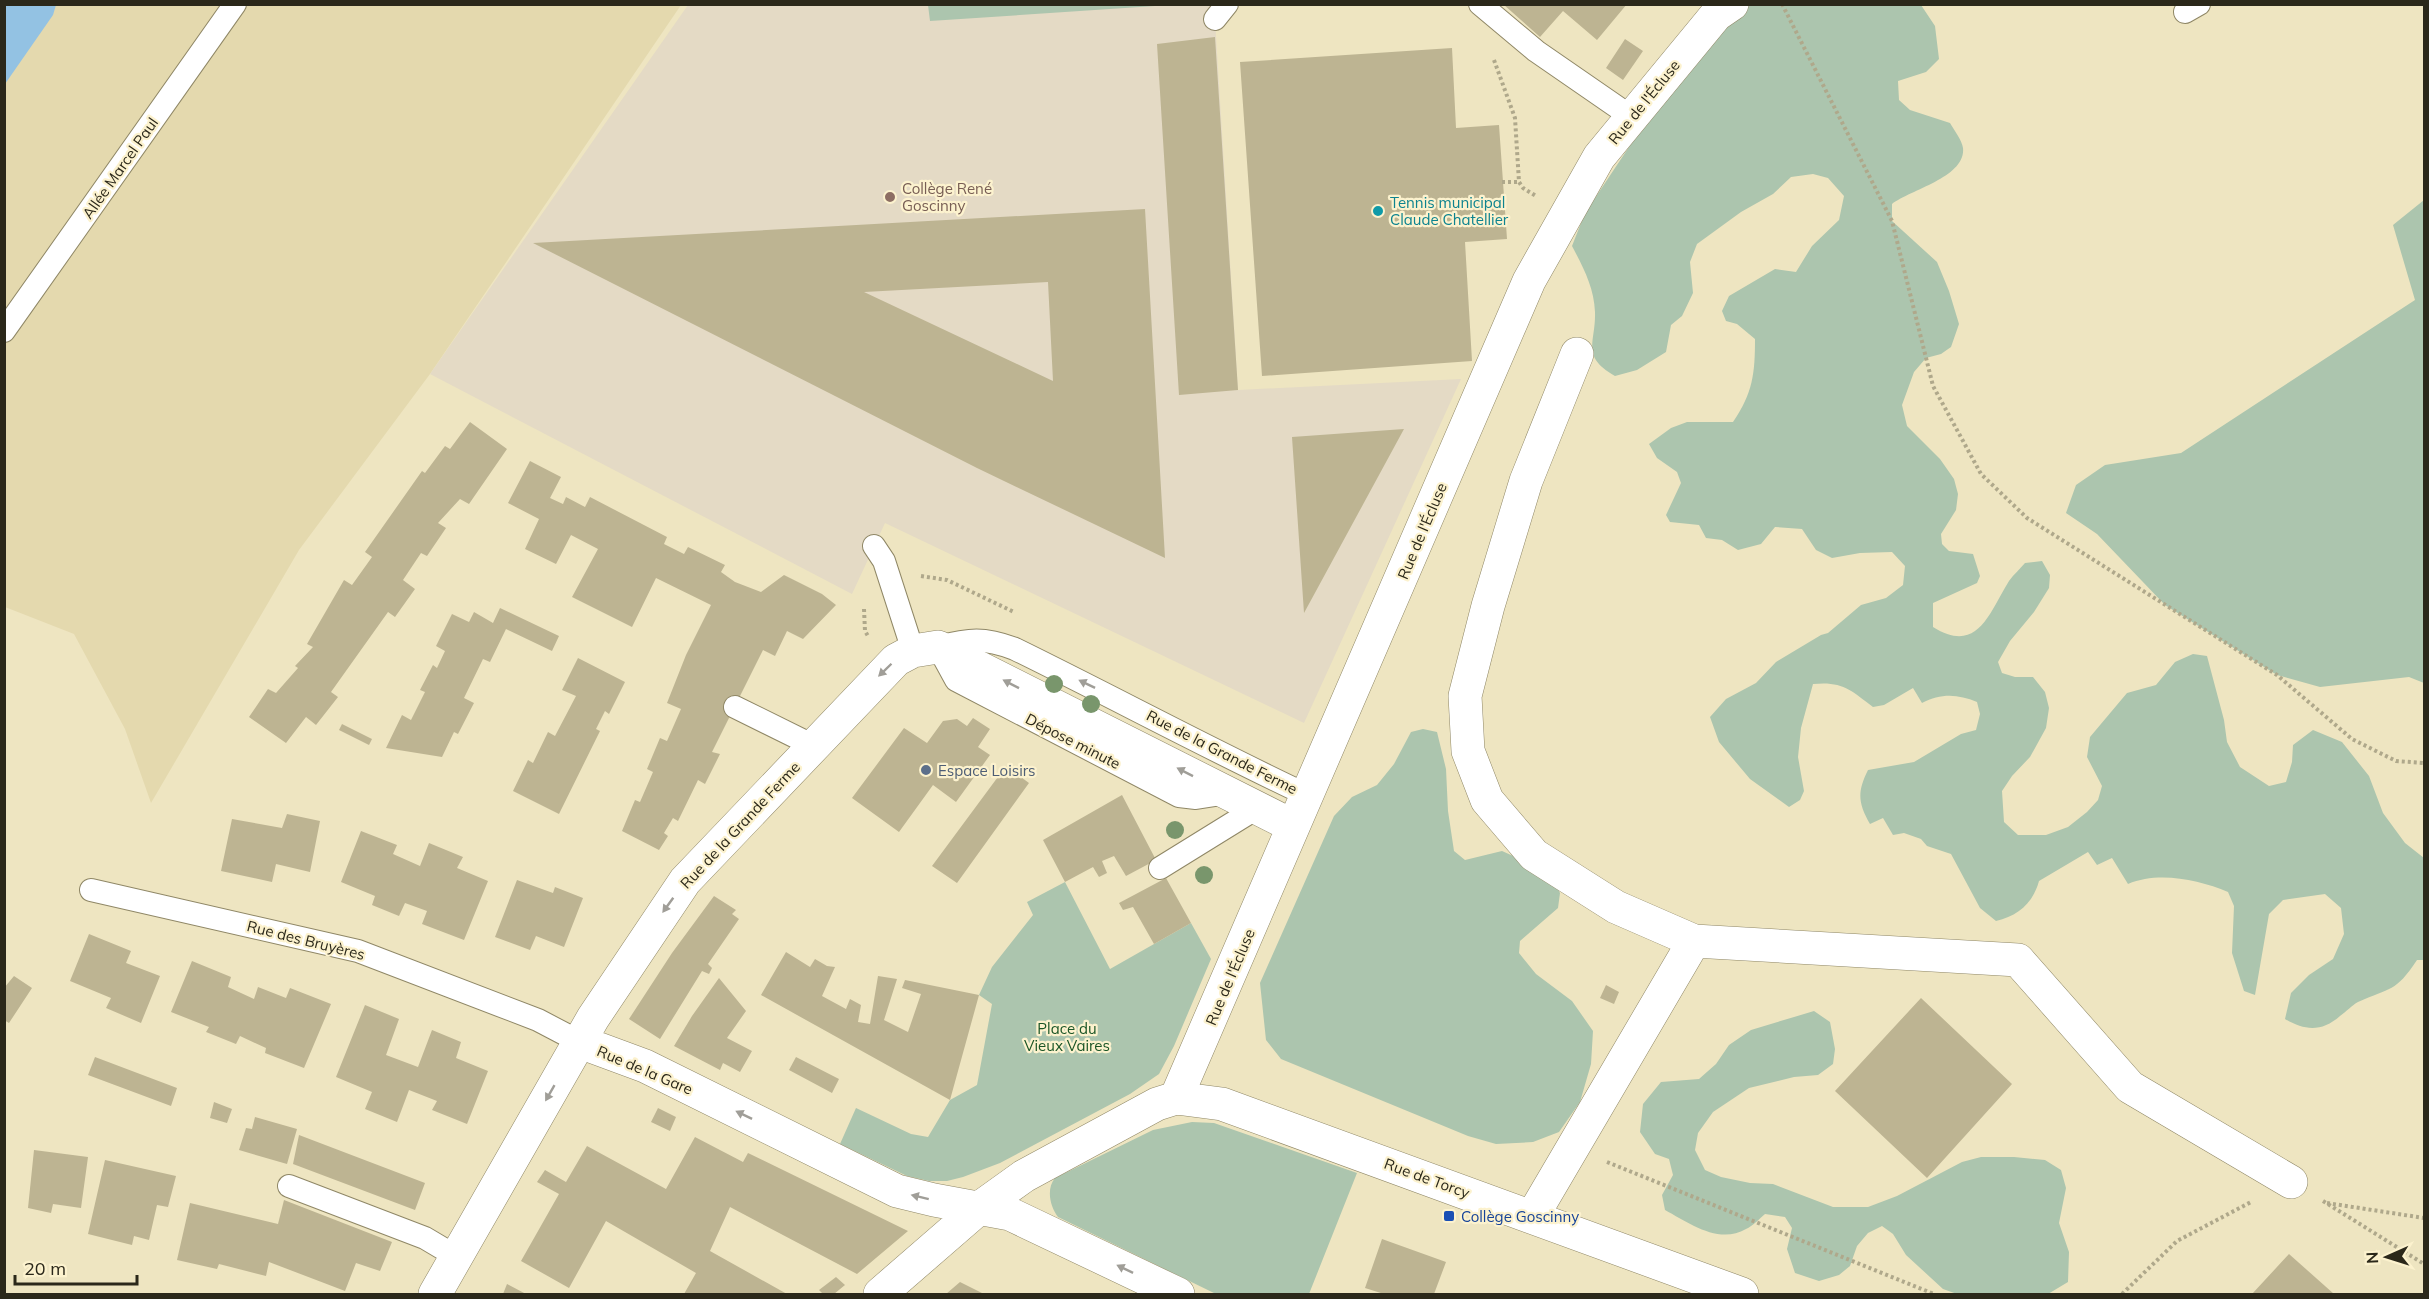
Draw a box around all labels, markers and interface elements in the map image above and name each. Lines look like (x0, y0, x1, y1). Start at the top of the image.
street label: Rue de l'Écluse (1604, 56, 1684, 148)
street label: Allée Marcel Paul (78, 114, 162, 222)
place label: Collège René Goscinny (902, 179, 992, 215)
marker: Collège René Goscinny (883, 190, 897, 204)
place label: Tennis municipal Claude Chatellier (1390, 193, 1509, 229)
marker: Tennis municipal Claude Chatellier (1371, 204, 1385, 218)
street label: Rue de l'Écluse (1393, 480, 1451, 582)
one-way arrow (879, 662, 893, 676)
one-way arrow (1002, 679, 1019, 688)
one-way arrow (1079, 680, 1096, 689)
street label: Rue de la Grande Ferme (1143, 706, 1301, 798)
street label: Dépose minute (1022, 709, 1124, 773)
street label: Rue de la Grande Ferme (676, 757, 804, 893)
place label: Espace Loisirs (938, 761, 1036, 780)
marker: Espace Loisirs (919, 763, 933, 777)
one-way arrow (1176, 767, 1194, 777)
one-way arrow (662, 897, 674, 913)
street label: Rue des Bruyères (245, 916, 367, 964)
street label: Rue de l'Écluse (1201, 926, 1259, 1028)
park label: Place du Vieux Vaires (1024, 1019, 1110, 1055)
street label: Rue de la Gare (594, 1041, 696, 1099)
one-way arrow (545, 1085, 555, 1102)
one-way arrow (735, 1111, 752, 1120)
street label: Rue de Torcy (1382, 1154, 1472, 1202)
one-way arrow (911, 1191, 930, 1201)
place label: Collège Goscinny (1461, 1207, 1579, 1226)
marker: Collège Goscinny (1442, 1209, 1456, 1223)
north arrow (2357, 1227, 2417, 1287)
scale bar (15, 1248, 136, 1286)
text: N (2362, 1251, 2382, 1264)
text: 20 m (24, 1257, 66, 1280)
one-way arrow (1116, 1264, 1133, 1274)

